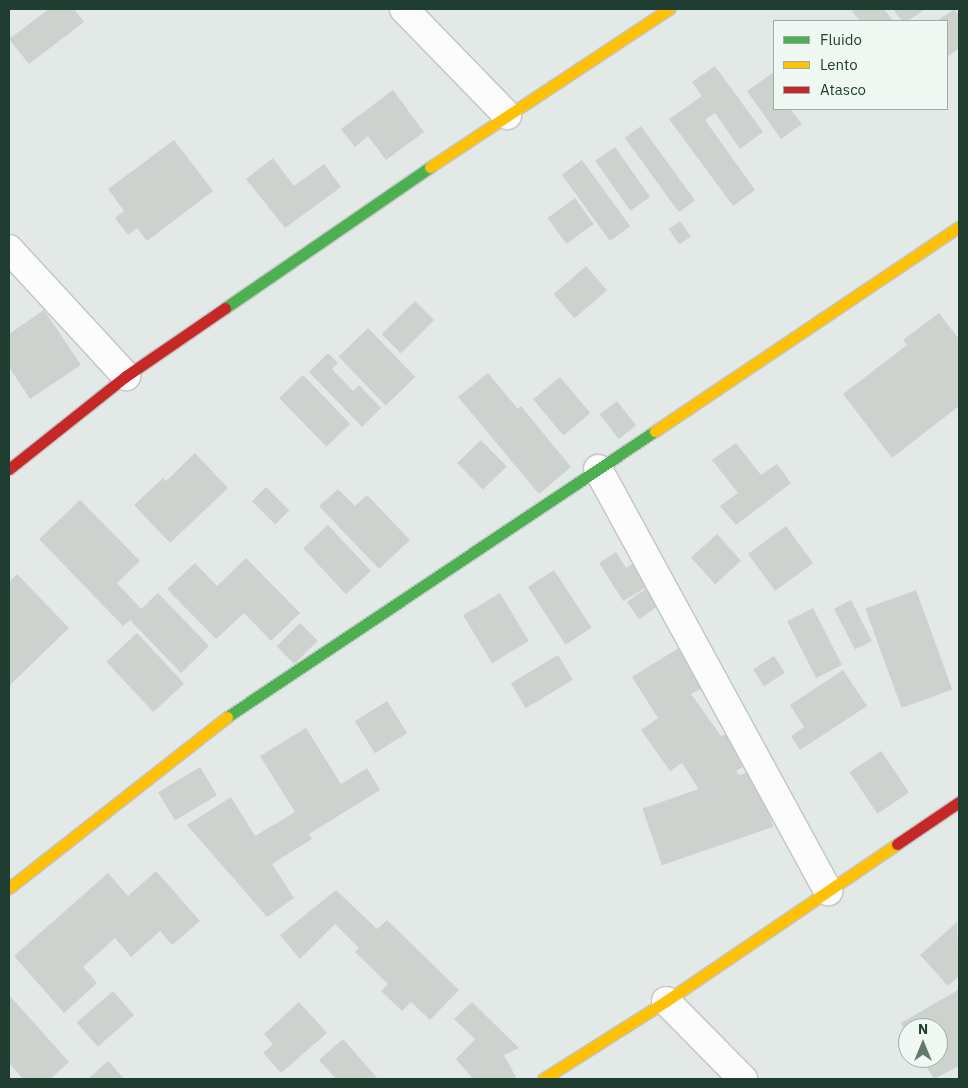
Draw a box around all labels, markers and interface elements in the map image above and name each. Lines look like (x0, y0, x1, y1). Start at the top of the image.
legend (773, 20, 948, 110)
text: Fluido (820, 30, 862, 49)
text: Lento (820, 55, 858, 74)
text: Atasco (820, 80, 866, 99)
north arrow (898, 1018, 948, 1068)
text: N (918, 1020, 928, 1038)

